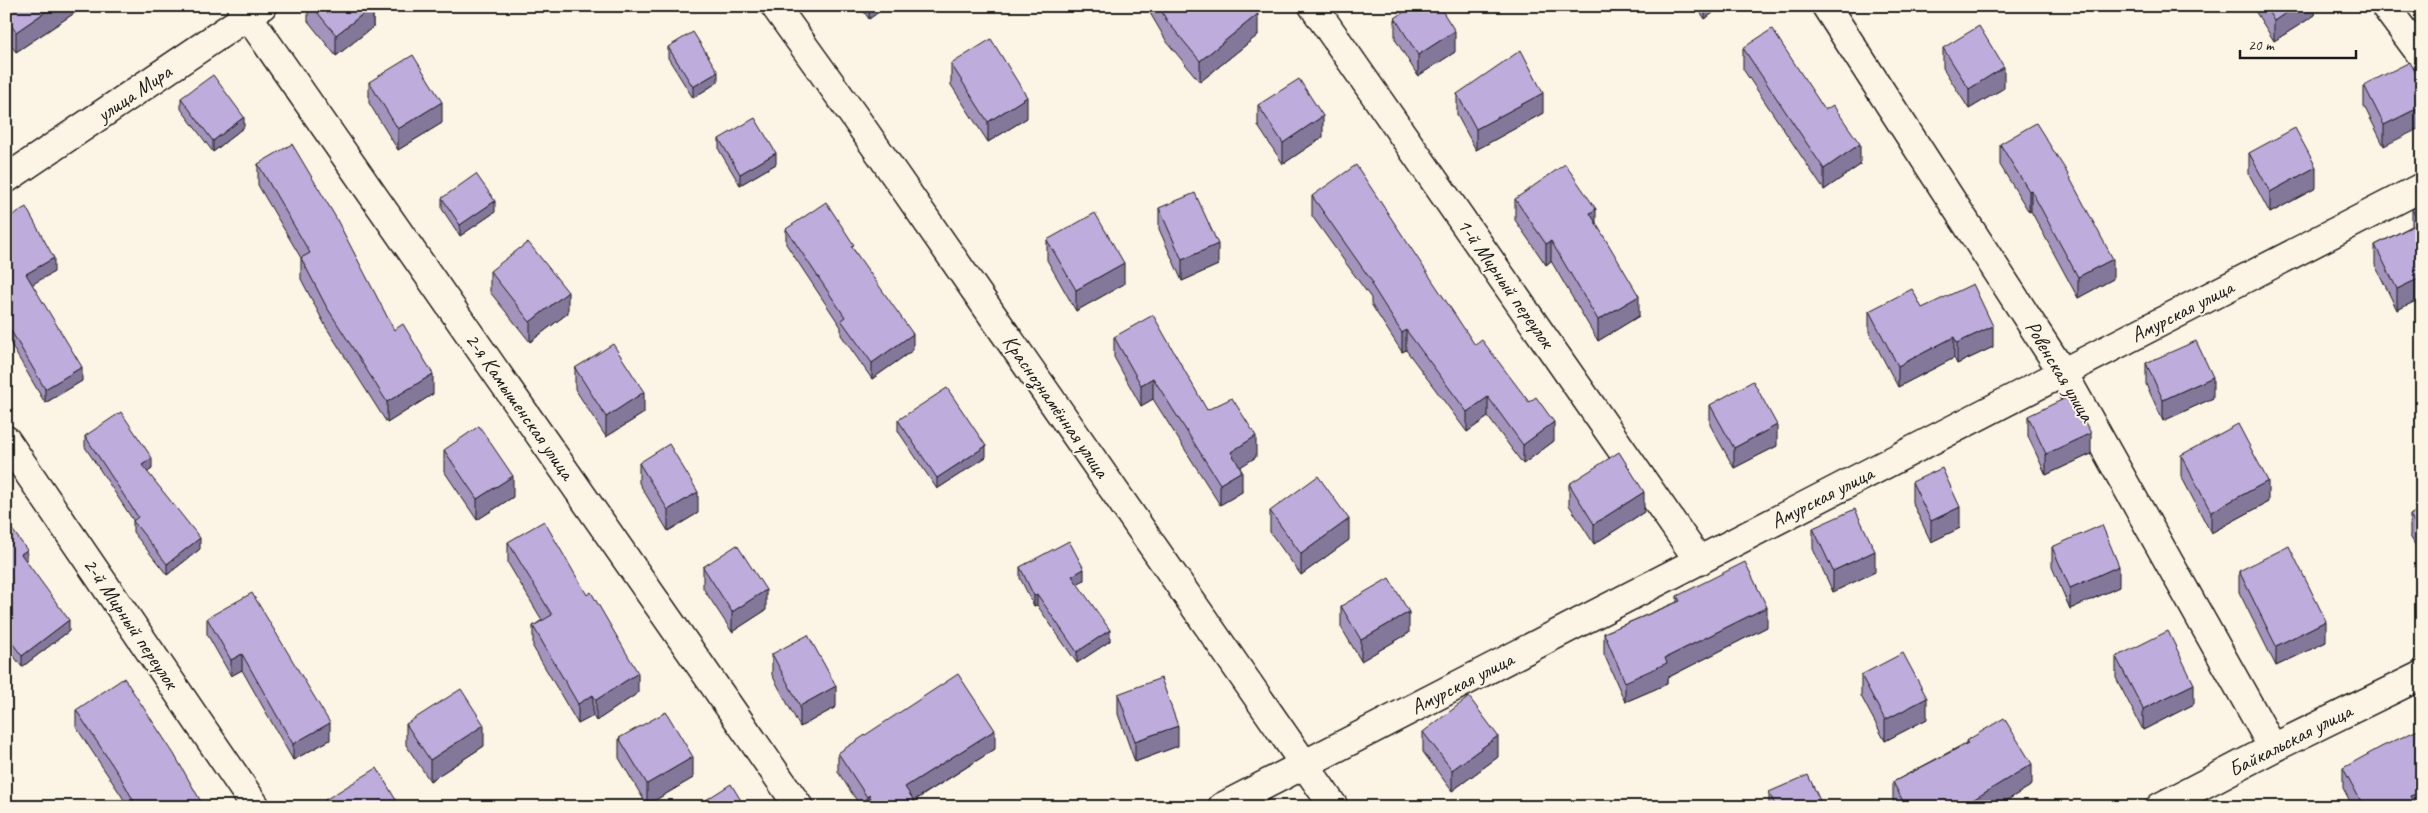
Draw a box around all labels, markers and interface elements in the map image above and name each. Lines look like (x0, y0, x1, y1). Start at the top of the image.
scale bar (2240, 28, 2357, 60)
text: 20 m (2248, 36, 2275, 55)
street label: улица Мира (90, 58, 178, 129)
street label: 1-й Мирный переулок (1452, 213, 1562, 355)
street label: Амурская улица (2126, 273, 2240, 348)
street label: Ровенская улица (2020, 316, 2101, 428)
street label: 2-я Камышенская улица (460, 328, 582, 486)
street label: Краснознамённая улица (996, 330, 1116, 484)
street label: Амурская улица (1766, 459, 1880, 534)
street label: 2-й Мирный переулок (78, 553, 186, 695)
street label: Амурская улица (1406, 645, 1520, 720)
street label: Байкальская улица (2224, 697, 2358, 782)

